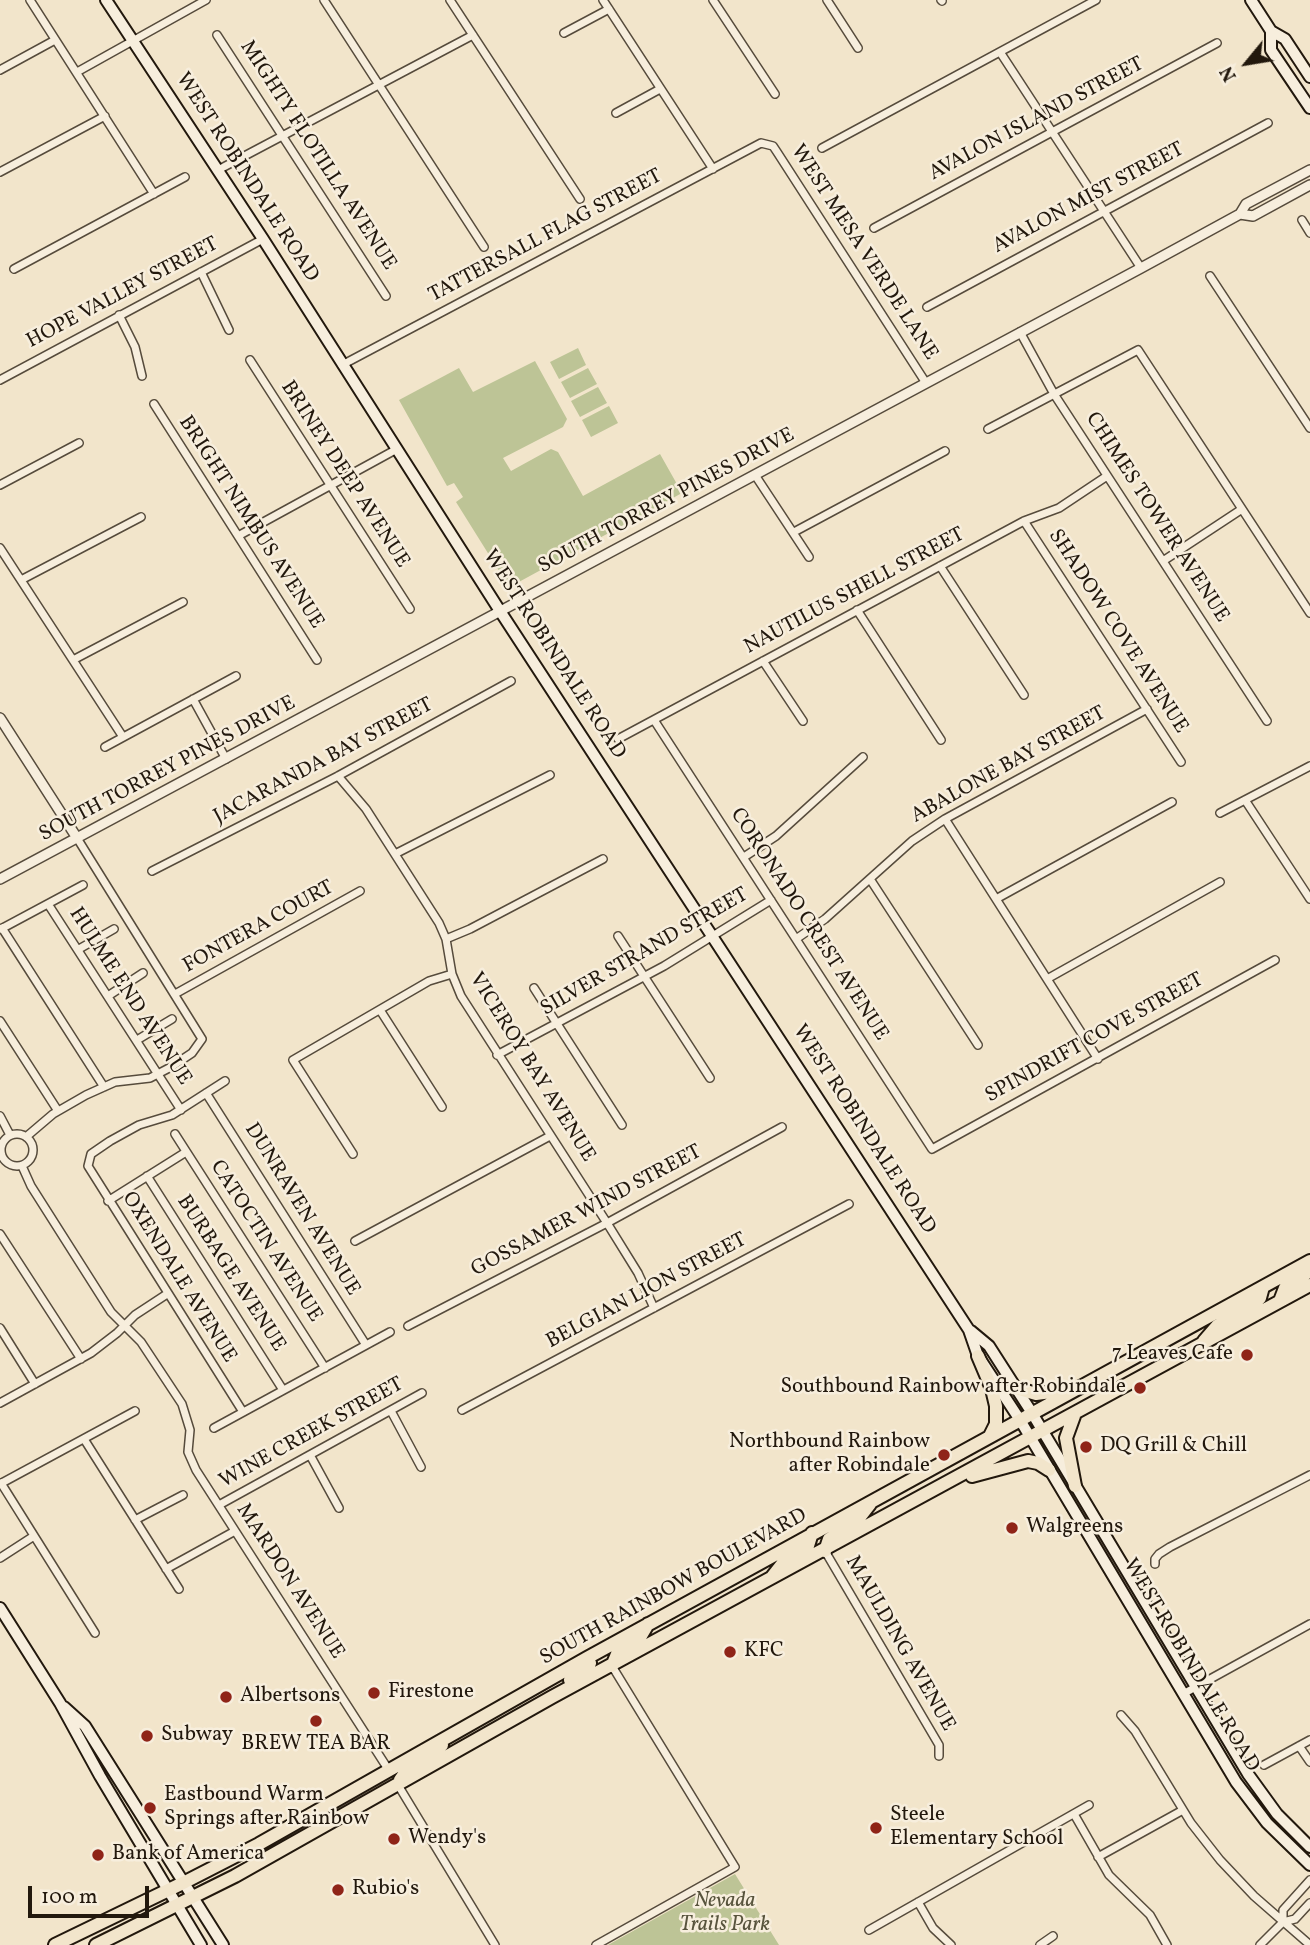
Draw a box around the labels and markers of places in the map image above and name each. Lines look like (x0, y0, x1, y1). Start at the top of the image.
place label: 7 Leaves Cafe (1112, 1342, 1233, 1368)
marker: 7 Leaves Cafe (1239, 1347, 1255, 1363)
place label: Southbound Rainbow after Robindale (780, 1375, 1126, 1401)
marker: Southbound Rainbow after Robindale (1132, 1380, 1148, 1396)
place label: Northbound Rainbow after Robindale (729, 1430, 930, 1480)
place label: DQ Grill & Chill (1100, 1434, 1247, 1460)
marker: DQ Grill & Chill (1078, 1439, 1094, 1455)
marker: Northbound Rainbow after Robindale (936, 1447, 952, 1463)
place label: Walgreens (1026, 1515, 1123, 1541)
marker: Walgreens (1004, 1520, 1020, 1536)
place label: KFC (744, 1639, 784, 1665)
marker: KFC (722, 1644, 738, 1660)
place label: Firestone (388, 1680, 474, 1706)
place label: Albertsons (240, 1684, 340, 1710)
marker: Firestone (366, 1685, 382, 1701)
marker: Albertsons (218, 1689, 234, 1705)
marker: BREW TEA BAR (308, 1713, 324, 1729)
place label: Subway (161, 1723, 233, 1749)
marker: Subway (139, 1728, 155, 1744)
place label: BREW TEA BAR (241, 1732, 391, 1758)
place label: Eastbound Warm Springs after Rainbow (164, 1783, 369, 1833)
marker: Eastbound Warm Springs after Rainbow (142, 1800, 158, 1816)
place label: Steele Elementary School (890, 1803, 1064, 1853)
marker: Steele Elementary School (868, 1820, 884, 1836)
place label: Wendy's (408, 1826, 486, 1852)
marker: Wendy's (386, 1831, 402, 1847)
place label: Bank of America (112, 1842, 265, 1868)
marker: Bank of America (90, 1847, 106, 1863)
place label: Rubio's (352, 1877, 419, 1903)
marker: Rubio's (330, 1882, 346, 1898)

